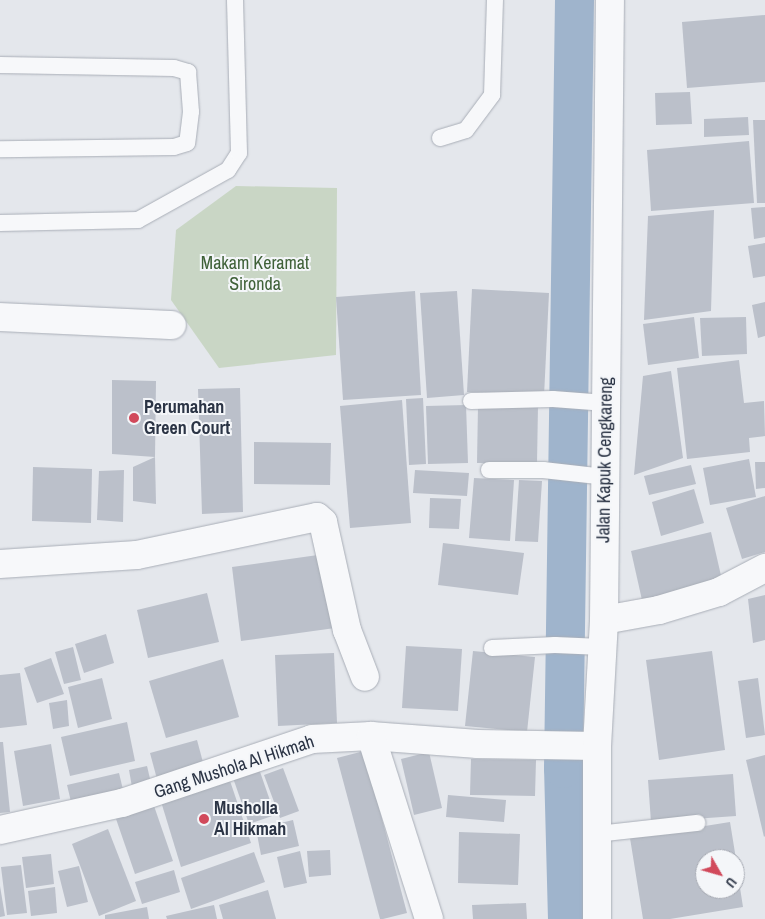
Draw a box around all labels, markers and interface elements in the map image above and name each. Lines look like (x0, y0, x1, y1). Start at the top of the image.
park label: Makam Keramat Sironda (201, 253, 309, 296)
street label: Jalan Kapuk Cengkareng (593, 377, 617, 543)
place label: Perumahan Green Court (144, 397, 230, 439)
marker: Perumahan Green Court (128, 412, 140, 424)
street label: Gang Mushola Al Hikmah (151, 731, 317, 803)
place label: Musholla Al Hikmah (214, 798, 286, 841)
marker: Musholla Al Hikmah (198, 813, 210, 825)
north arrow (695, 849, 745, 899)
text: U (721, 874, 741, 891)

